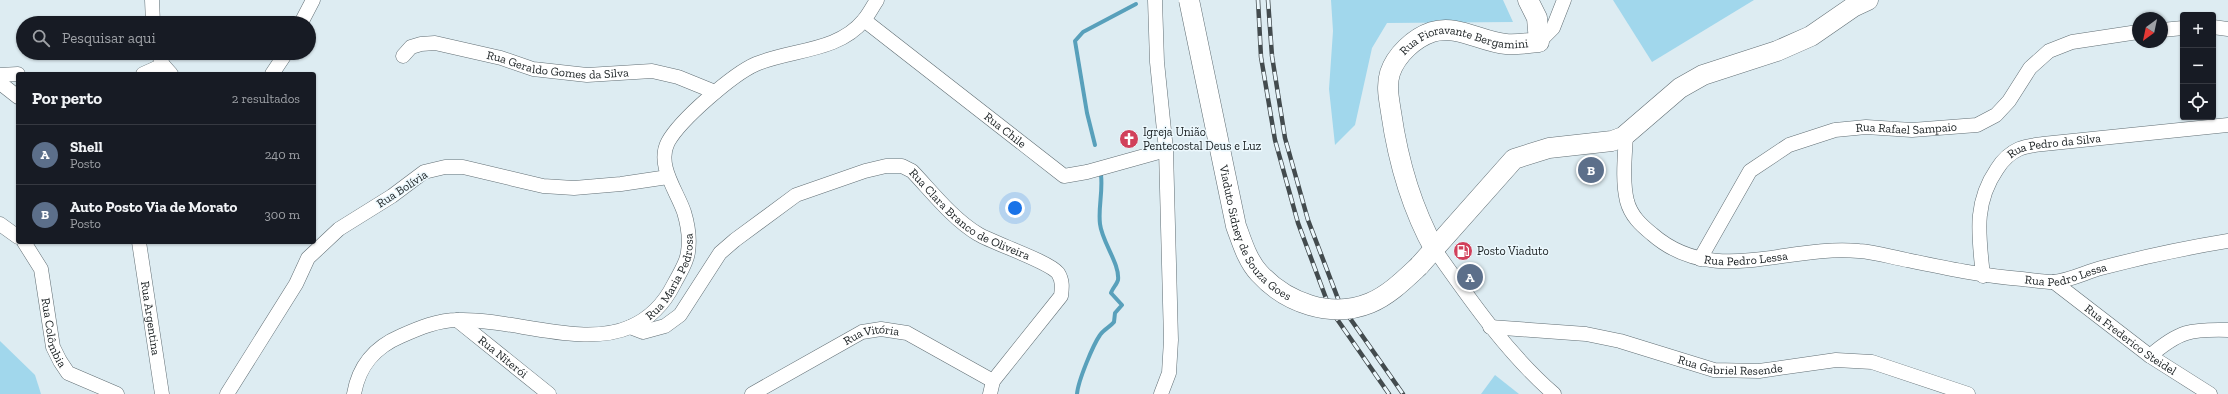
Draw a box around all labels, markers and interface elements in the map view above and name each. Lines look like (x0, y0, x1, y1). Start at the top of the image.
north arrow (2132, 12, 2168, 48)
map controls (2180, 12, 2216, 120)
button: + (2180, 12, 2216, 48)
search box (16, 16, 316, 60)
street label: Rua Fioravante Bergamini (1397, 23, 1530, 58)
icon: search (30, 27, 52, 49)
text: Pesquisar aqui (62, 29, 156, 47)
street label: Rua Geraldo Gomes da Silva (485, 48, 629, 82)
button: − (2180, 48, 2216, 84)
button: locate (2180, 84, 2216, 120)
text: Por perto (32, 88, 102, 108)
text: 2 resultados (232, 91, 300, 106)
street label: Rua Chile (981, 109, 1029, 151)
street label: Rua Rafael Sampaio (1855, 120, 1957, 137)
place label: Igreja União Pentecostal Deus e Luz (1143, 125, 1262, 153)
church icon: Igreja União Pentecostal Deus e Luz (1118, 128, 1140, 150)
street label: Rua Pedro da Silva (2004, 131, 2102, 161)
text: Shell (70, 138, 103, 156)
text: A (41, 147, 49, 162)
text: 240 m (265, 147, 300, 162)
pin: B (1578, 155, 1604, 185)
text: Posto (70, 156, 101, 171)
street label: Viaduto Sidney de Souza Goes (1216, 163, 1294, 303)
street label: Rua Clara Branco de Oliveira (906, 166, 1032, 263)
street label: Rua Bolívia (374, 167, 430, 211)
text: Auto Posto Via de Morato (70, 198, 237, 216)
your location (1005, 198, 1025, 218)
text: B (41, 207, 49, 222)
text: 300 m (264, 207, 300, 222)
text: Posto (70, 216, 101, 231)
street label: Rua Maria Pedrosa (643, 233, 696, 323)
fuel station icon: Posto Viaduto (1452, 240, 1474, 262)
place label: Posto Viaduto (1477, 244, 1549, 258)
street label: Rua Pedro Lessa (1703, 248, 1789, 268)
street label: Rua Pedro Lessa (2024, 260, 2108, 289)
pin: A (1457, 262, 1483, 292)
street label: Rua Argentina (138, 280, 163, 356)
street label: Rua Colômbia (39, 297, 70, 370)
street label: Rua Frederico Steidel (2082, 301, 2179, 378)
street label: Rua Vitória (841, 322, 901, 348)
street label: Rua Niterói (475, 333, 531, 381)
street label: Rua Gabriel Resende (1676, 352, 1784, 378)

